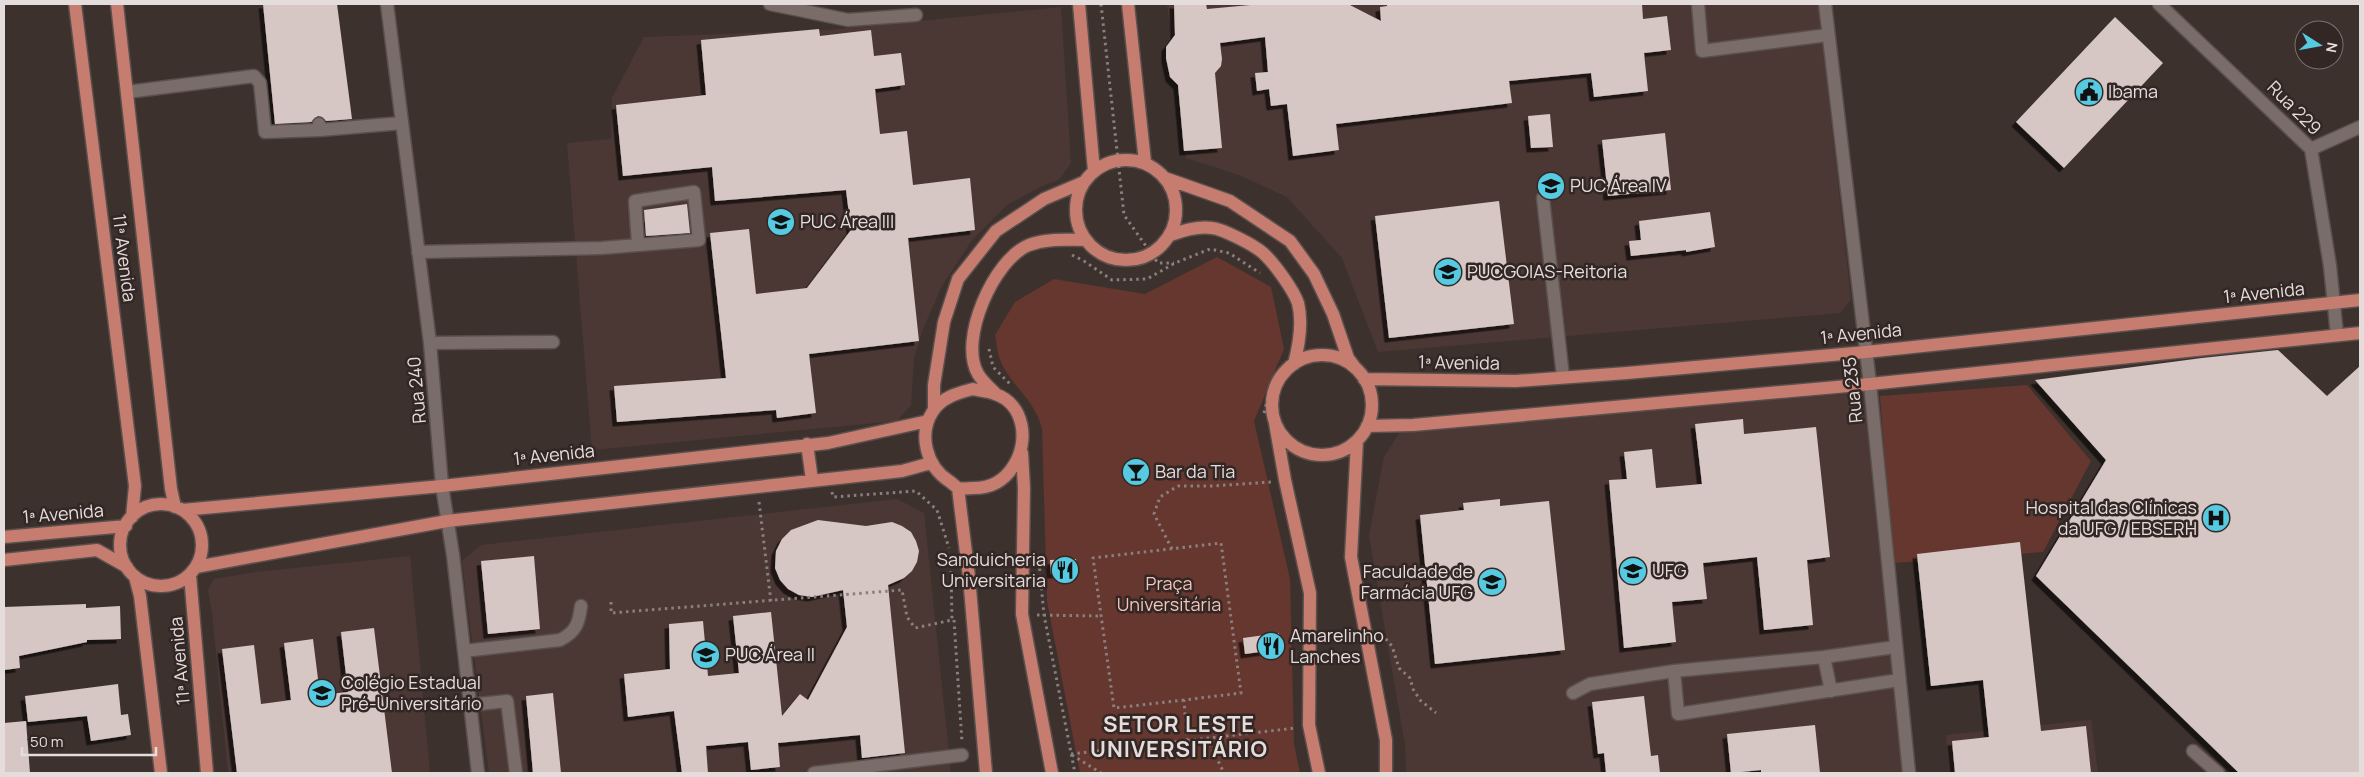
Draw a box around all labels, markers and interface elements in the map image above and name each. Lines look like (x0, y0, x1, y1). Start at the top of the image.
north arrow (2294, 20, 2344, 70)
text: N (2322, 41, 2343, 54)
street label: Rua 229 (2262, 75, 2327, 140)
public building icon: Ibama (2074, 77, 2104, 107)
place label: Ibama (2108, 79, 2158, 103)
school or university icon: PUC Área IV (1536, 171, 1566, 201)
place label: PUC Área IV (1570, 173, 1667, 197)
school or university icon: PUC Área III (766, 207, 796, 237)
place label: PUC Área III (800, 209, 894, 233)
street label: 11ª Avenida (108, 212, 142, 303)
school or university icon: PUCGOIAS-Reitoria (1433, 257, 1463, 287)
place label: PUCGOIAS-Reitoria (1467, 259, 1627, 283)
street label: 1ª Avenida (2222, 276, 2306, 308)
street label: 1ª Avenida (1819, 317, 1903, 349)
street label: 1ª Avenida (1418, 349, 1500, 375)
street label: Rua 240 (401, 356, 431, 425)
street label: Rua 235 (1837, 356, 1867, 424)
street label: 1ª Avenida (512, 438, 596, 470)
bar icon: Bar da Tia (1121, 457, 1151, 487)
place label: Bar da Tia (1155, 459, 1235, 483)
place label: Hospital das Clínicas da UFG / EBSERH (2026, 495, 2197, 540)
street label: 1ª Avenida (21, 497, 105, 529)
hospital icon: Hospital das Clínicas da UFG / EBSERH (2201, 503, 2231, 533)
place label: Sanduicheria Universitaria (937, 547, 1046, 592)
restaurant icon: Sanduicheria Universitaria (1050, 555, 1080, 585)
school or university icon: UFG (1618, 556, 1648, 586)
place label: UFG (1652, 558, 1687, 582)
place label: Faculdade de Farmácia UFG (1361, 559, 1473, 604)
school or university icon: Faculdade de Farmácia UFG (1477, 567, 1507, 597)
park label: Praça Universitária (1117, 571, 1221, 616)
street label: 11ª Avenida (163, 616, 195, 706)
place label: Amarelinho Lanches (1290, 623, 1384, 668)
restaurant icon: Amarelinho Lanches (1256, 631, 1286, 661)
school or university icon: PUC Área II (691, 640, 721, 670)
place label: PUC Área II (725, 642, 815, 666)
place label: Colégio Estadual Pré-Universitário (341, 670, 482, 715)
school or university icon: Colégio Estadual Pré-Universitário (307, 678, 337, 708)
district label: SETOR LESTE UNIVERSITÁRIO (1090, 709, 1268, 764)
scale bar (22, 724, 156, 756)
text: 50 m (30, 731, 64, 752)

